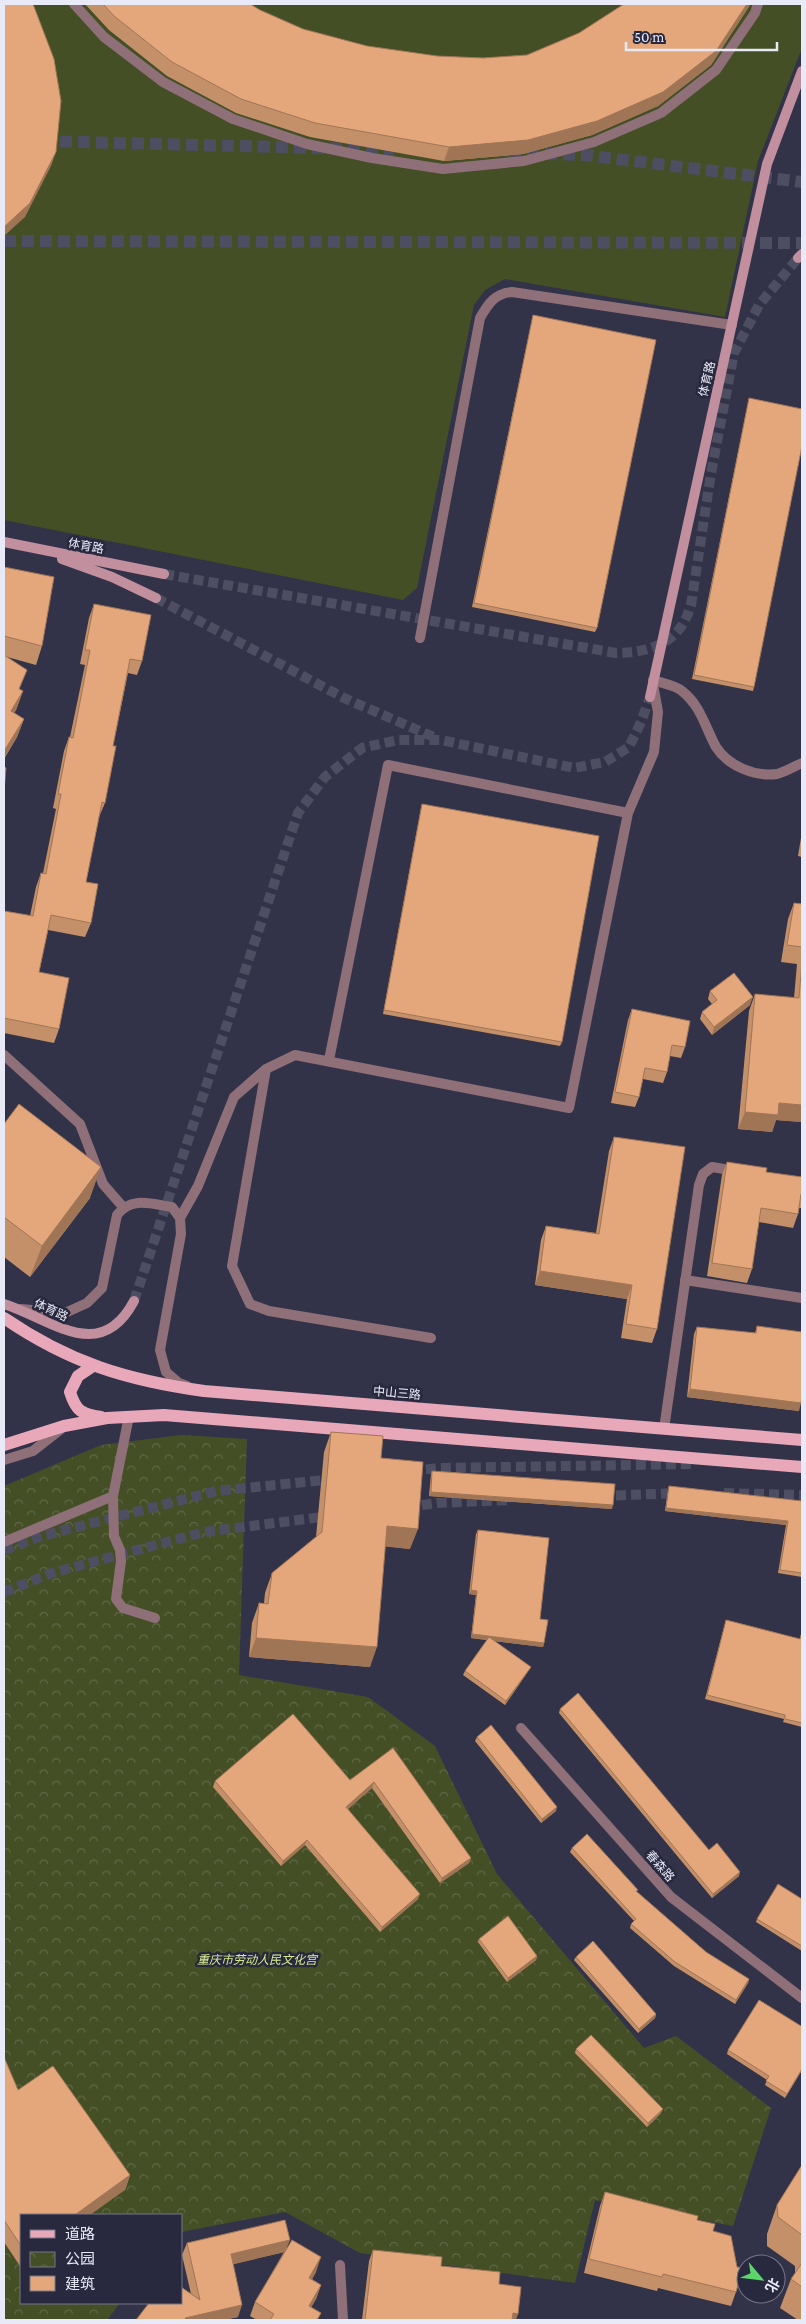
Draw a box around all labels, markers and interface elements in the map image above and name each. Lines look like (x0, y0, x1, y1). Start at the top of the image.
scale bar (626, 20, 777, 52)
text: 50 m (634, 29, 664, 45)
street label: 体育路 (696, 360, 718, 398)
street label: 体育路 (67, 536, 105, 556)
street label: 体育路 (32, 1296, 70, 1324)
street label: 中山三路 (372, 1384, 422, 1402)
street label: 春森路 (643, 1848, 677, 1884)
park label: 重庆市劳动人民文化宫 (197, 1953, 319, 1967)
legend (20, 2214, 182, 2304)
text: 道路 (65, 2226, 95, 2242)
text: 公园 (65, 2251, 95, 2267)
north arrow (736, 2254, 786, 2304)
text: 北 (762, 2275, 783, 2295)
text: 建筑 (65, 2276, 95, 2292)

